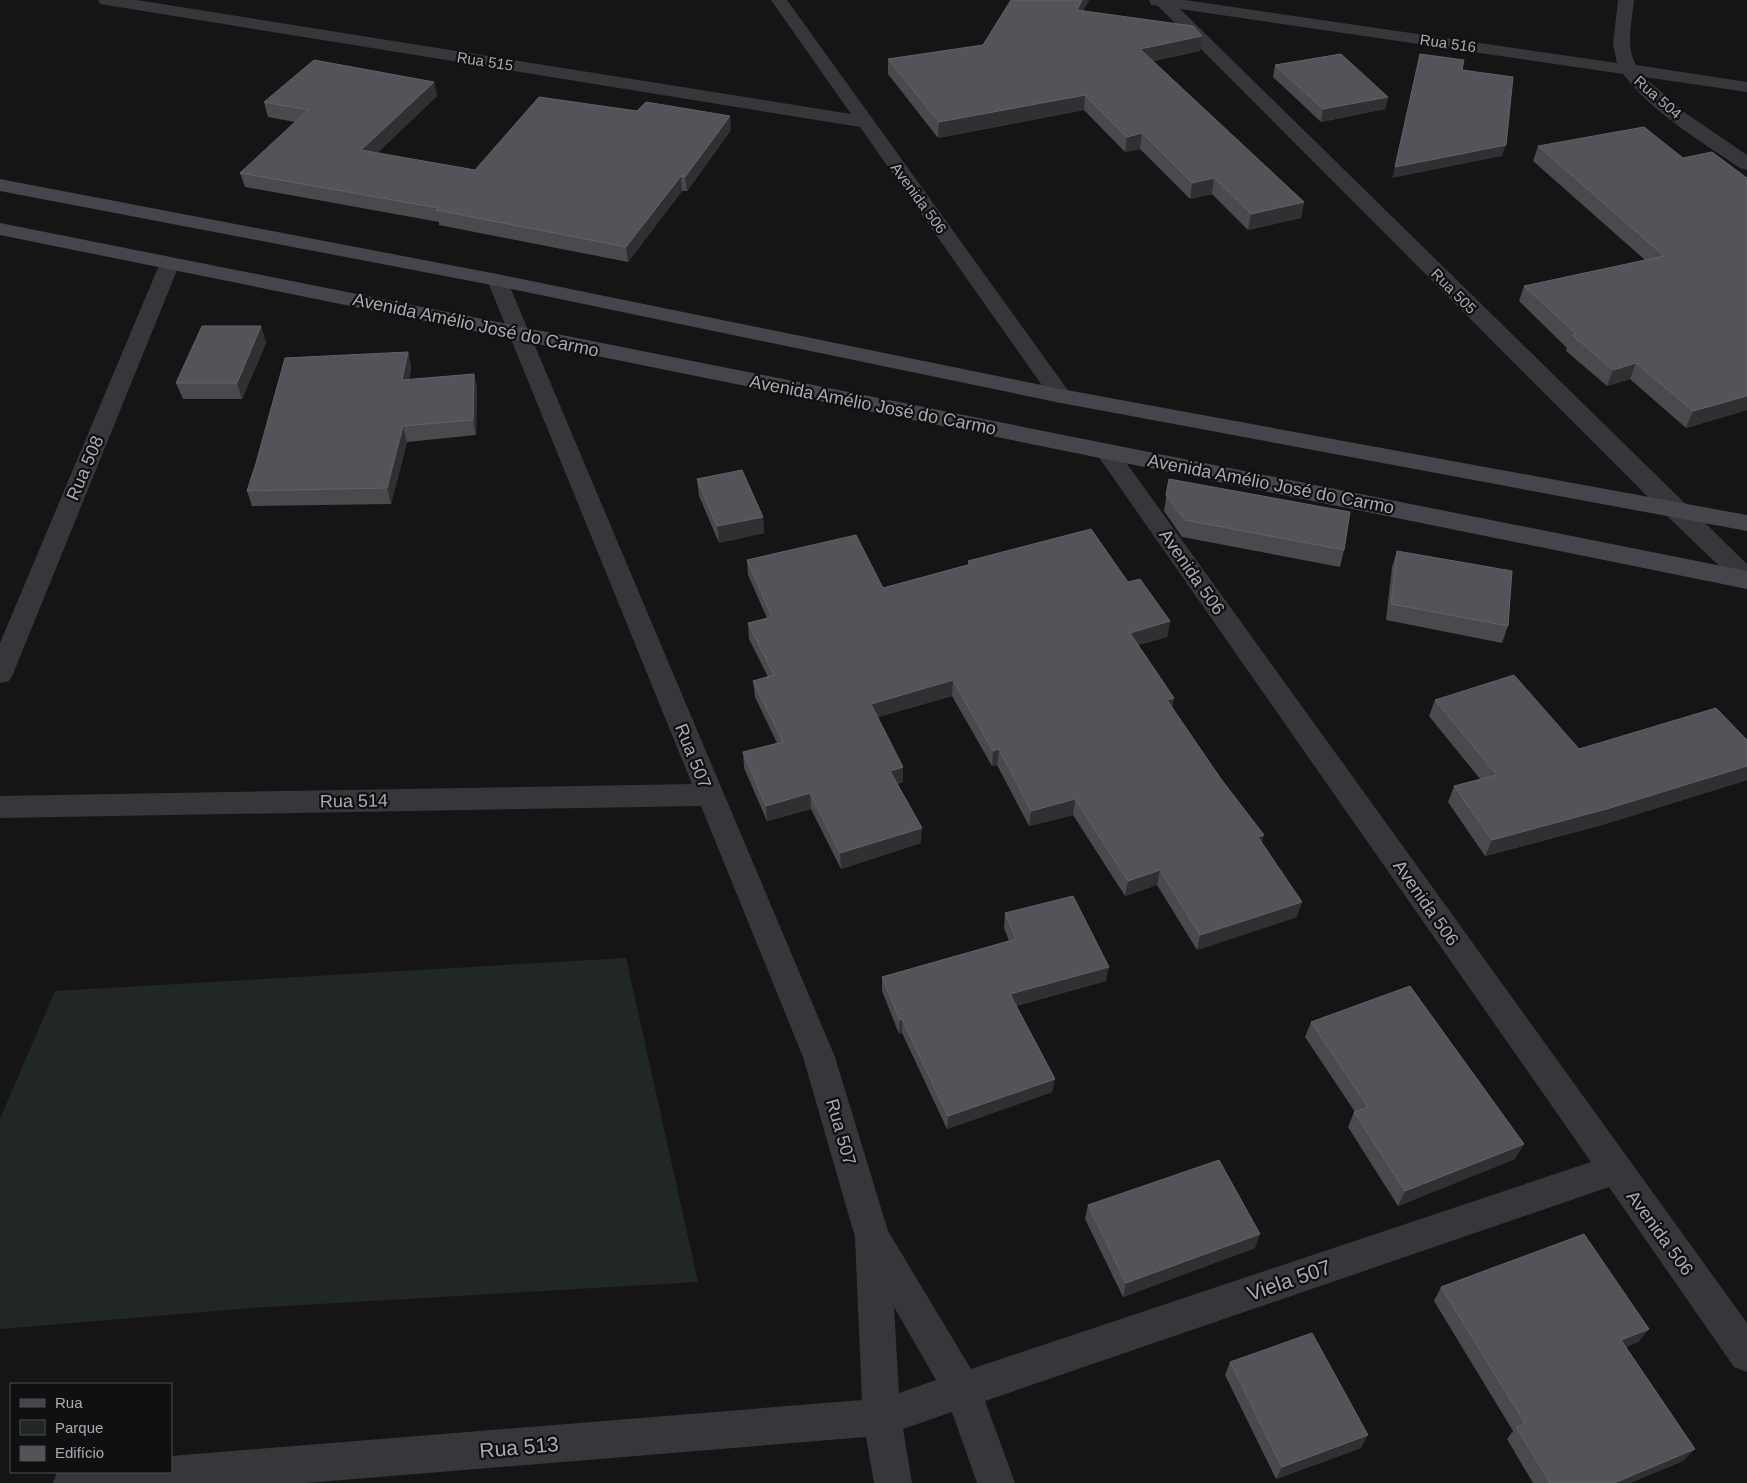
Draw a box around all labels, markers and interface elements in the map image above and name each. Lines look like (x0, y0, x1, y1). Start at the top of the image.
street label: Rua 516 (1419, 31, 1477, 55)
street label: Rua 515 (456, 48, 514, 74)
street label: Rua 504 (1631, 72, 1685, 122)
street label: Avenida 506 (888, 159, 950, 237)
street label: Rua 505 (1428, 265, 1480, 317)
street label: Avenida Amélio José do Carmo (351, 289, 601, 361)
street label: Avenida Amélio José do Carmo (748, 371, 998, 439)
street label: Rua 508 (62, 433, 108, 503)
street label: Avenida Amélio José do Carmo (1146, 450, 1396, 518)
street label: Avenida 506 (1155, 525, 1229, 619)
street label: Rua 507 (671, 721, 715, 791)
street label: Rua 514 (320, 790, 388, 812)
street label: Avenida 506 (1389, 856, 1463, 950)
street label: Rua 507 (822, 1097, 860, 1167)
street label: Avenida 506 (1623, 1187, 1697, 1279)
street label: Viela 507 (1244, 1255, 1334, 1305)
legend (10, 1383, 172, 1473)
text: Rua (55, 1394, 83, 1411)
text: Parque (55, 1419, 103, 1436)
street label: Rua 513 (478, 1432, 560, 1462)
text: Edifício (55, 1444, 104, 1461)

